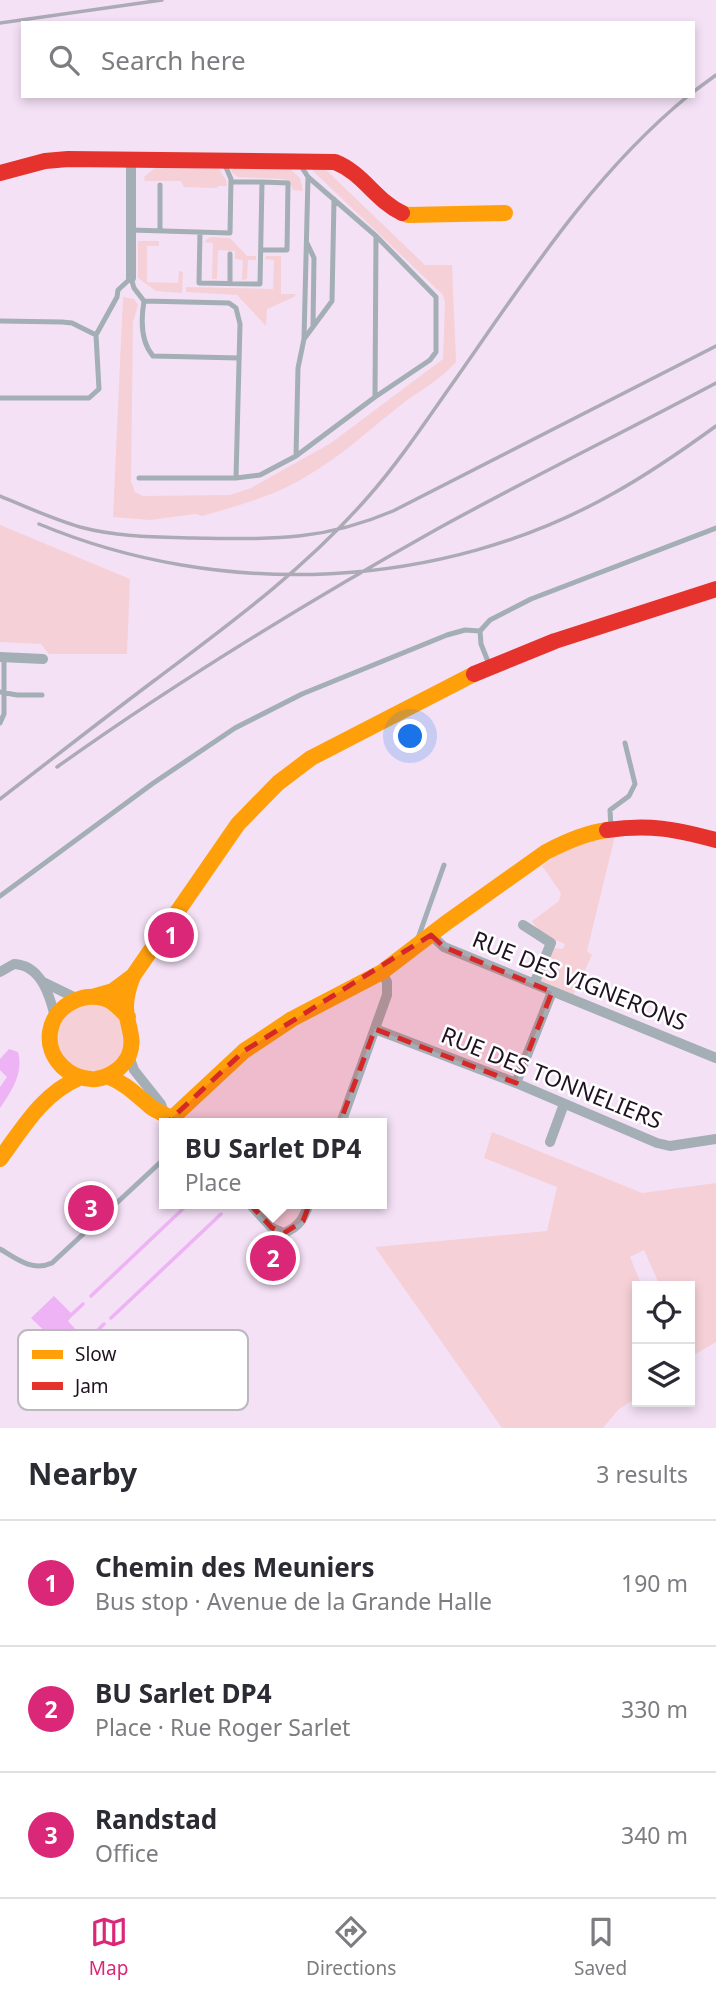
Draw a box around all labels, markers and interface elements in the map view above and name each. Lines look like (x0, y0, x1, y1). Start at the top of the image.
search box (21, 21, 695, 98)
icon: search (45, 41, 83, 79)
text: Search here (101, 42, 246, 78)
your location (393, 719, 427, 753)
pin: 1 (148, 909, 194, 961)
street label: RUE DES VIGNERONS (468, 922, 692, 1038)
street label: RUE DES TONNELIERS (437, 1018, 667, 1136)
popup (159, 1118, 387, 1209)
text: BU Sarlet DP4 (185, 1130, 361, 1166)
text: Place (185, 1166, 241, 1198)
pin: 3 (68, 1182, 114, 1234)
pin: 2 (250, 1232, 296, 1284)
map controls (632, 1281, 695, 1407)
button: locate (632, 1281, 695, 1344)
legend (18, 1330, 248, 1410)
text: Slow (75, 1341, 116, 1367)
button: layers (632, 1344, 695, 1407)
text: Jam (73, 1373, 109, 1399)
text: Nearby (28, 1453, 137, 1494)
text: 3 results (596, 1458, 688, 1490)
text: Chemin des Meuniers (95, 1549, 374, 1585)
text: 1 (44, 1567, 58, 1599)
text: 190 m (621, 1567, 688, 1599)
text: Bus stop · Avenue de la Grande Halle (95, 1585, 492, 1617)
text: BU Sarlet DP4 (95, 1675, 272, 1711)
text: 2 (44, 1693, 58, 1725)
text: 330 m (621, 1693, 688, 1725)
text: Place · Rue Roger Sarlet (95, 1711, 350, 1743)
text: Randstad (95, 1801, 217, 1837)
text: 3 (44, 1819, 58, 1851)
text: 340 m (621, 1819, 688, 1851)
text: Office (95, 1837, 159, 1869)
tab: Map (89, 1913, 128, 1981)
tab: Directions (306, 1913, 396, 1981)
tab: Saved (574, 1913, 627, 1981)

